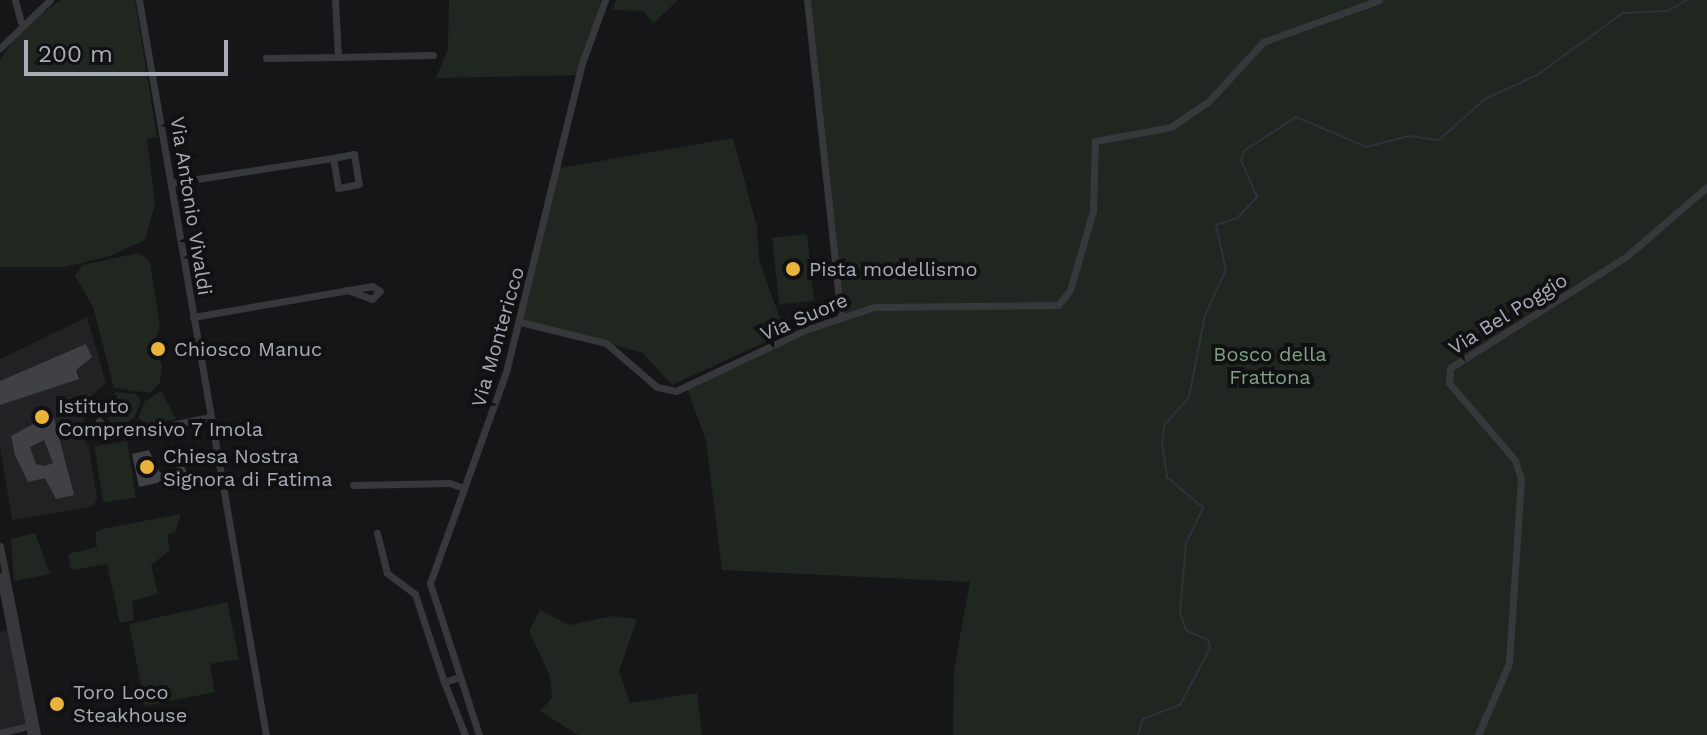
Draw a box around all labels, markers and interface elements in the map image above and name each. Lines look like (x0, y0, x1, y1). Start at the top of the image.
scale bar (28, 24, 232, 74)
text: 200 m (38, 40, 113, 68)
street label: Via Antonio Vivaldi (165, 114, 217, 298)
place label: Pista modellismo (809, 257, 978, 281)
marker: Pista modellismo (784, 260, 802, 278)
street label: Via Montericco (466, 264, 530, 410)
street label: Via Bel Poggio (1444, 268, 1572, 360)
street label: Via Suore (757, 288, 851, 346)
place label: Chiosco Manuc (174, 337, 322, 361)
marker: Chiosco Manuc (149, 340, 167, 358)
park label: Bosco della Frattona (1213, 343, 1327, 390)
place label: Istituto Comprensivo 7 Imola (58, 394, 265, 441)
marker: Istituto Comprensivo 7 Imola (33, 408, 51, 426)
place label: Chiesa Nostra Signora di Fatima (163, 444, 333, 491)
marker: Chiesa Nostra Signora di Fatima (138, 458, 156, 476)
place label: Toro Loco Steakhouse (73, 680, 187, 727)
marker: Toro Loco Steakhouse (48, 695, 66, 713)

